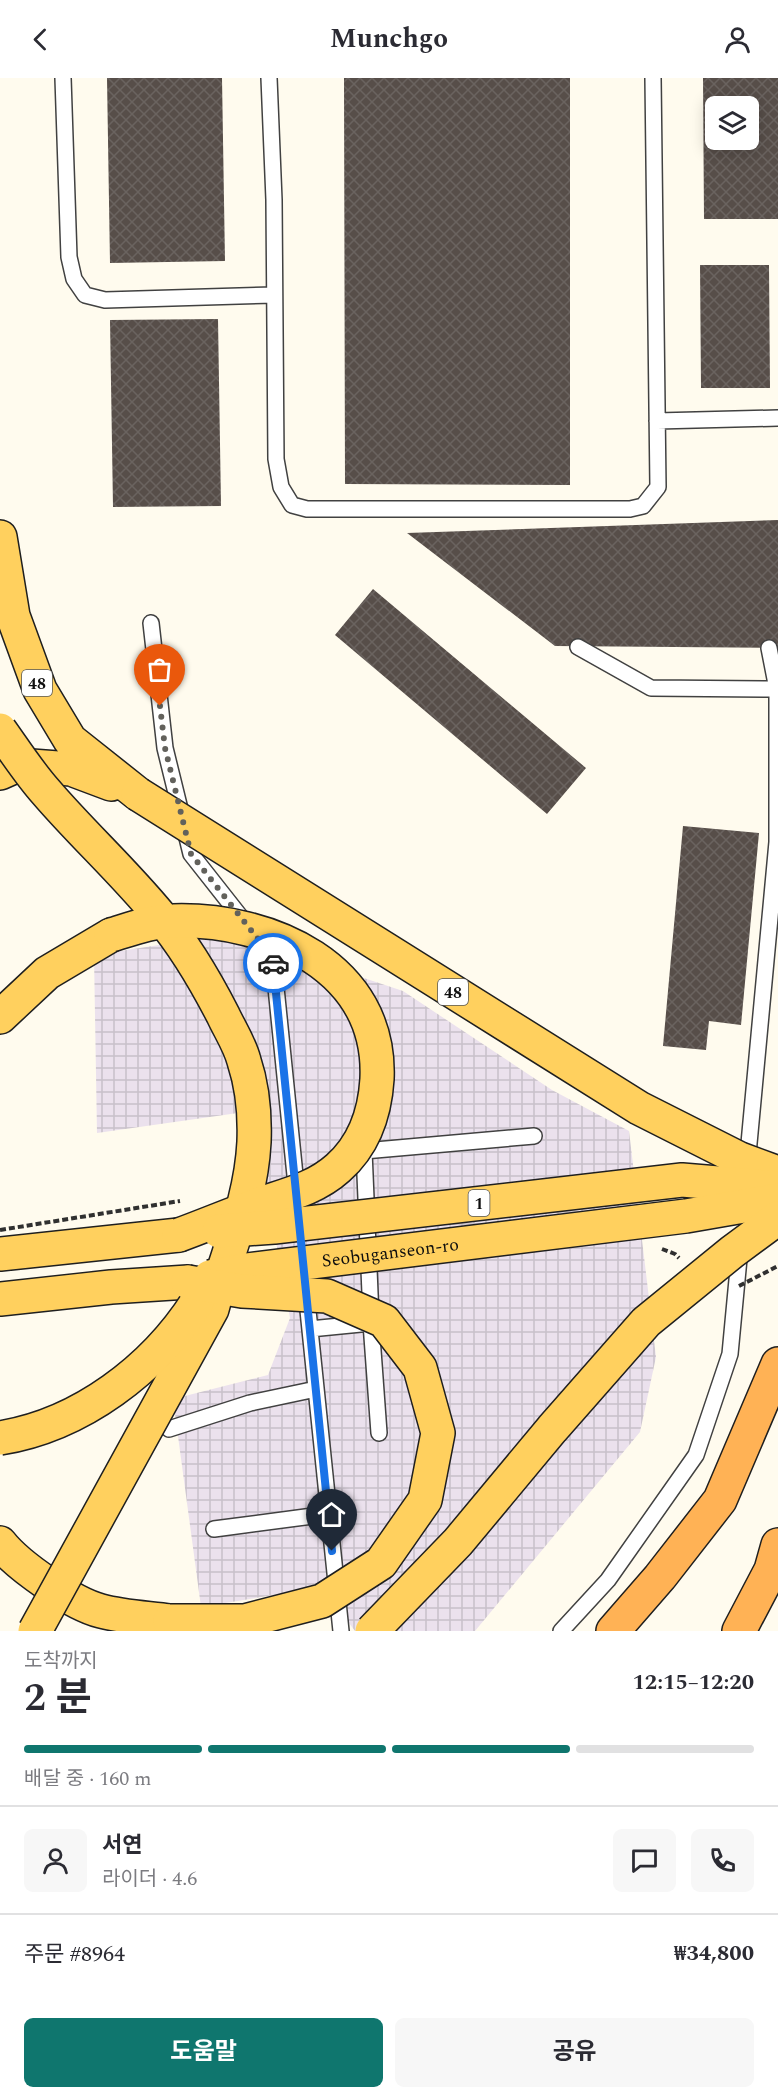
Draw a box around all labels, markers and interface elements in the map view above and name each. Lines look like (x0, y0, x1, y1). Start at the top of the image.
text: Munchgo (330, 18, 448, 60)
icon: back (24, 23, 57, 56)
icon: person (721, 23, 754, 56)
map controls (705, 96, 759, 150)
button: layers (705, 96, 759, 150)
pin (134, 644, 185, 706)
icon: bag (143, 653, 176, 686)
road number: 48 (22, 670, 52, 696)
courier (243, 933, 303, 993)
icon: car (257, 947, 290, 980)
road number: 48 (438, 979, 468, 1005)
road number: 1 (468, 1190, 490, 1216)
street label: Seobuganseon-ro (320, 1231, 460, 1275)
pin (306, 1489, 357, 1551)
icon: home (315, 1498, 348, 1531)
text: 도착까지 (24, 1646, 98, 1676)
text: 12:15–12:20 (632, 1666, 754, 1699)
text: 2 분 (24, 1669, 92, 1728)
text: 배달 중 · 160 m (24, 1764, 151, 1794)
button: person (24, 1829, 87, 1892)
text: 서연 (102, 1829, 142, 1862)
button: chat (613, 1829, 676, 1892)
button: phone (691, 1829, 754, 1892)
text: 라이더 · 4.6 (102, 1864, 197, 1894)
text: ₩34,800 (674, 1937, 754, 1970)
text: 주문 #8964 (24, 1938, 125, 1971)
button: 도움말 (24, 2018, 383, 2087)
button: 공유 (395, 2018, 754, 2087)

